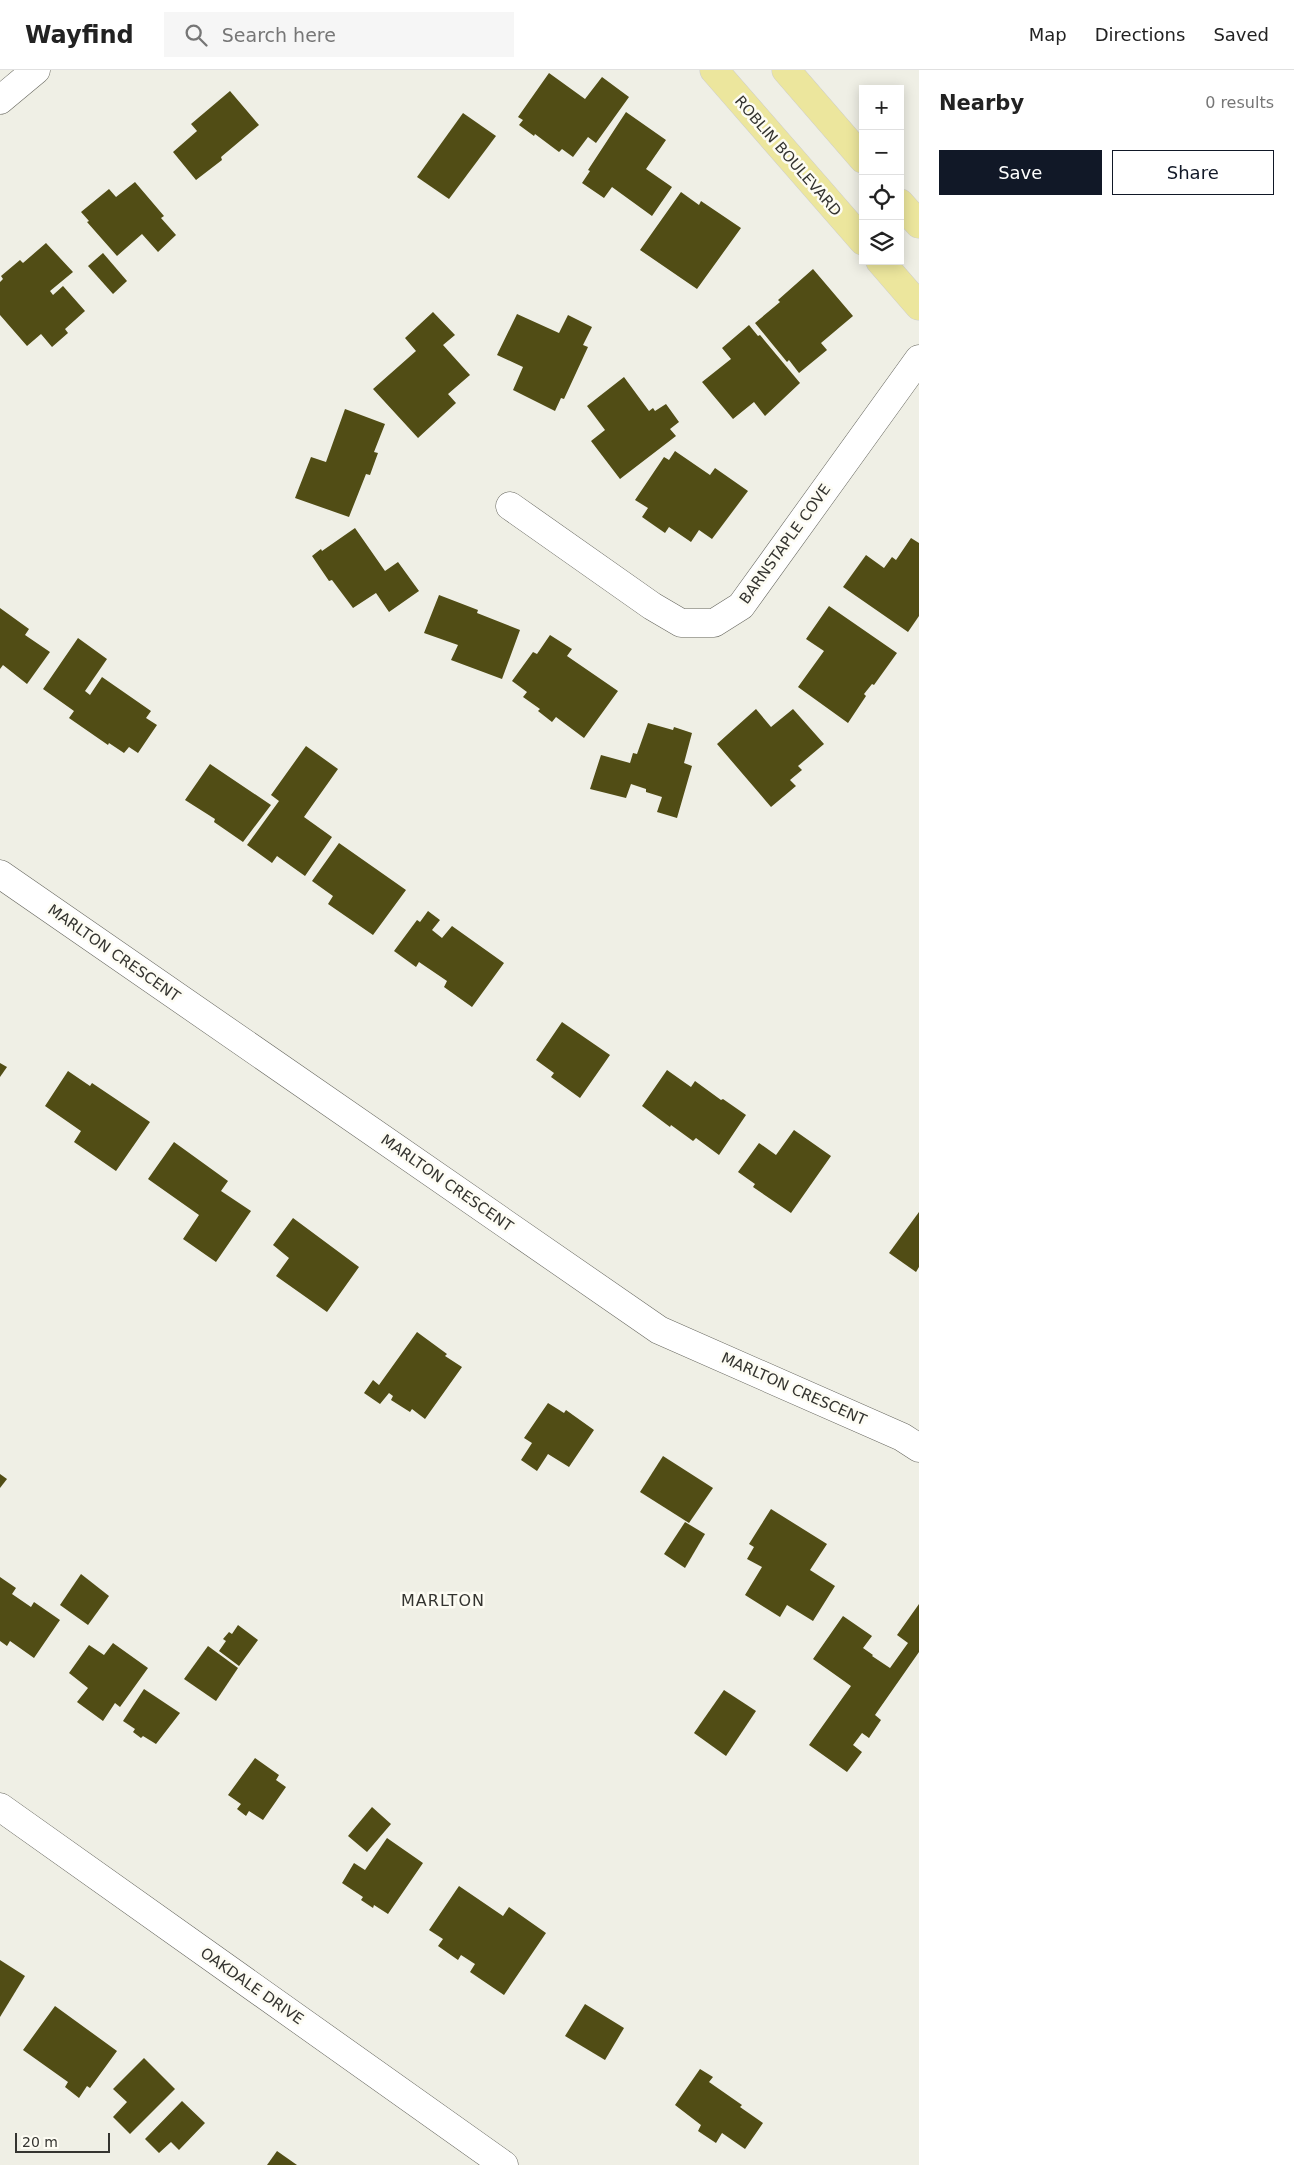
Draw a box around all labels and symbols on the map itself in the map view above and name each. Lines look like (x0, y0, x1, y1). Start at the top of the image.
street label: ROBLIN BOULEVARD (731, 92, 845, 220)
street label: BARNSTAPLE COVE (736, 481, 834, 607)
street label: MARLTON CRESCENT (44, 901, 184, 1006)
street label: MARLTON CRESCENT (377, 1131, 517, 1236)
street label: MARLTON CRESCENT (719, 1349, 870, 1430)
district label: MARLTON (401, 1591, 485, 1610)
street label: OAKDALE DRIVE (197, 1944, 307, 2028)
scale bar (15, 2130, 110, 2153)

